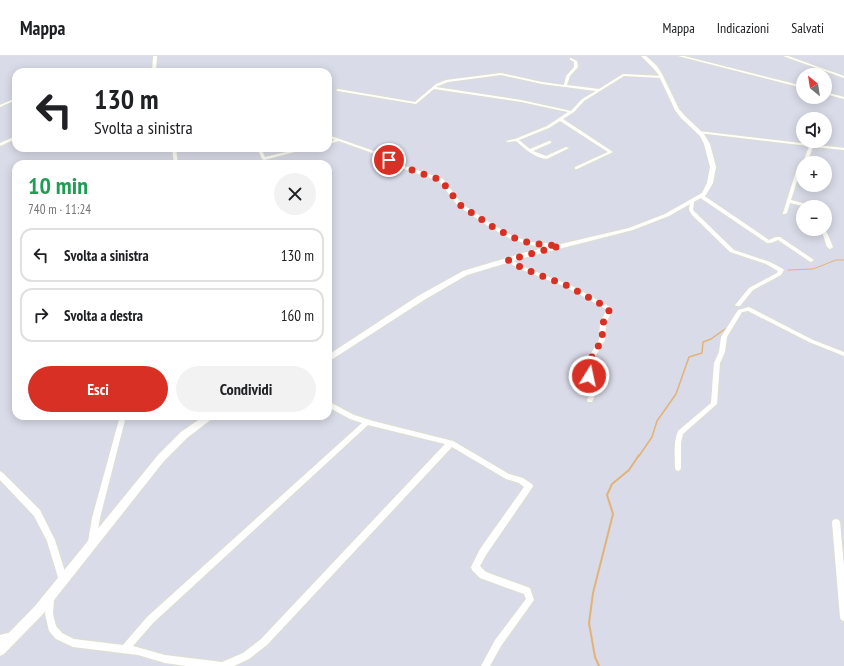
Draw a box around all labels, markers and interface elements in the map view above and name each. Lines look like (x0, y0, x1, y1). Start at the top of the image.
text: Mappa (20, 16, 65, 40)
text: Mappa (663, 19, 695, 37)
text: Indicazioni (717, 19, 769, 37)
text: Salvati (791, 19, 824, 37)
north arrow (796, 68, 832, 104)
map controls (796, 68, 832, 236)
text: 130 m (94, 80, 158, 117)
icon: left (28, 84, 80, 136)
button: sound (796, 112, 832, 148)
text: Svolta a sinistra (94, 116, 193, 139)
pin (372, 143, 406, 177)
icon: arrive (378, 149, 400, 171)
button: + (796, 156, 832, 192)
text: 10 min (28, 170, 88, 201)
button: close (274, 173, 316, 215)
button: − (796, 200, 832, 236)
text: 740 m · 11:24 (28, 201, 91, 218)
icon: left (30, 244, 52, 266)
text: Svolta a sinistra (64, 246, 149, 265)
text: 130 m (281, 246, 314, 265)
icon: right (30, 304, 52, 326)
text: Svolta a destra (64, 306, 143, 325)
text: 160 m (281, 306, 314, 325)
position arrow (568, 355, 610, 397)
button: Esci (28, 366, 168, 412)
button: Condividi (176, 366, 316, 412)

